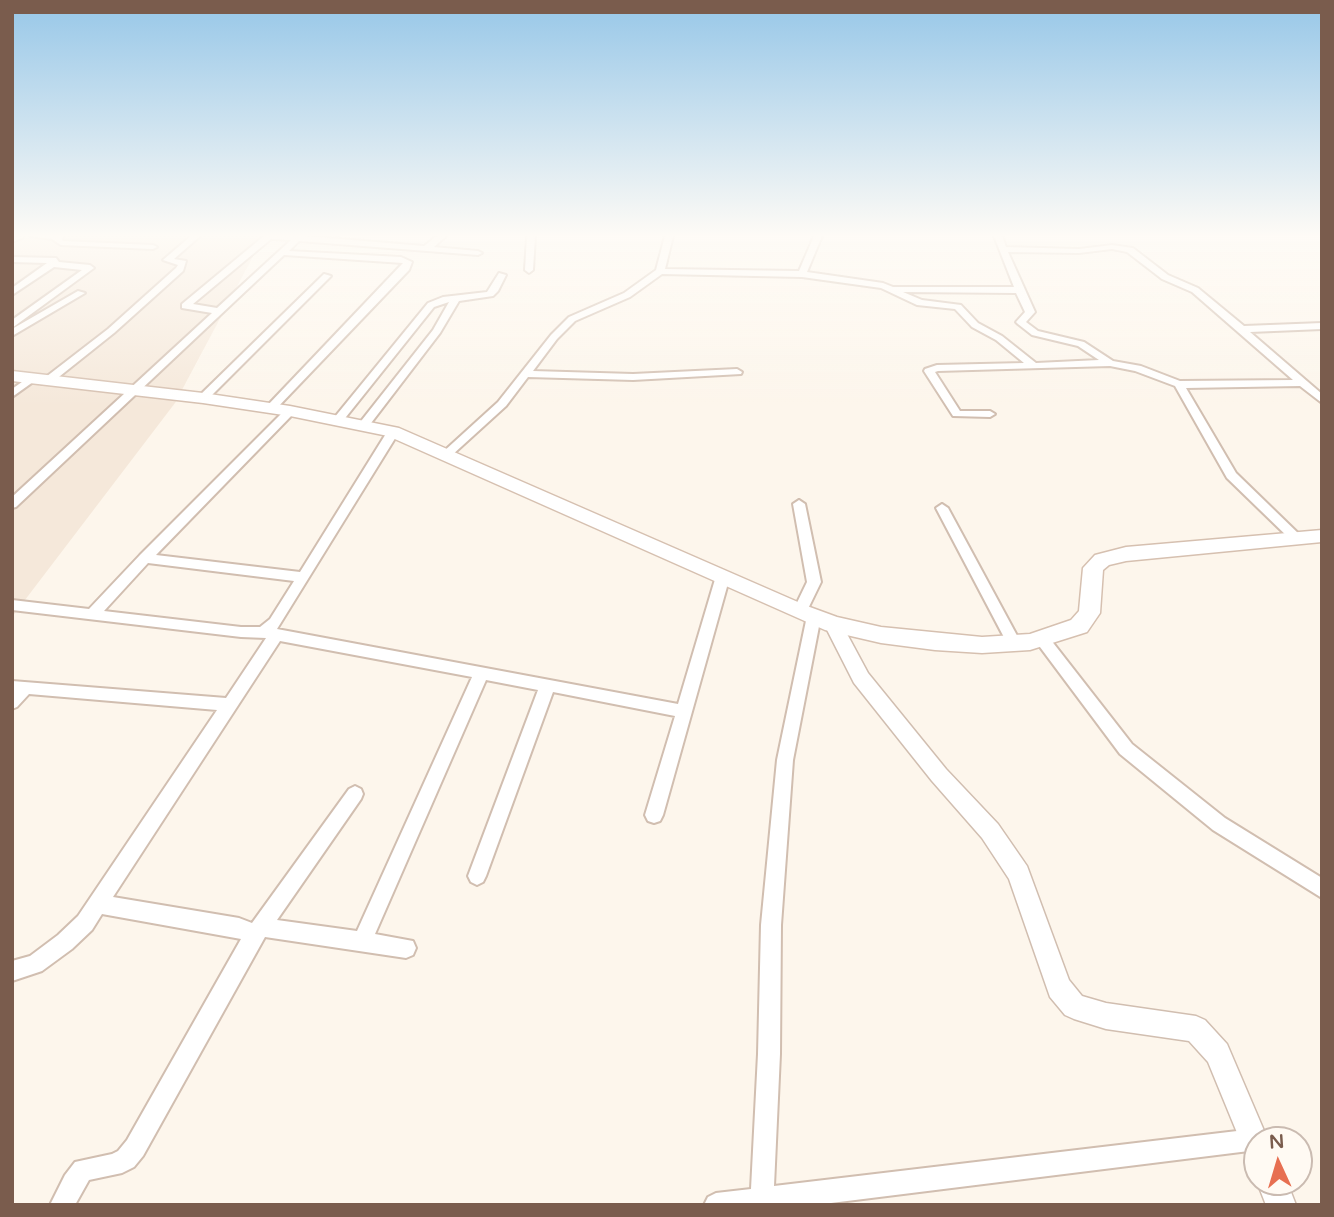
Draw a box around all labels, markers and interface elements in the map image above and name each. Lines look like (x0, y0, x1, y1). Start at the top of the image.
north arrow (1243, 1126, 1313, 1196)
text: N (1268, 1131, 1285, 1154)

